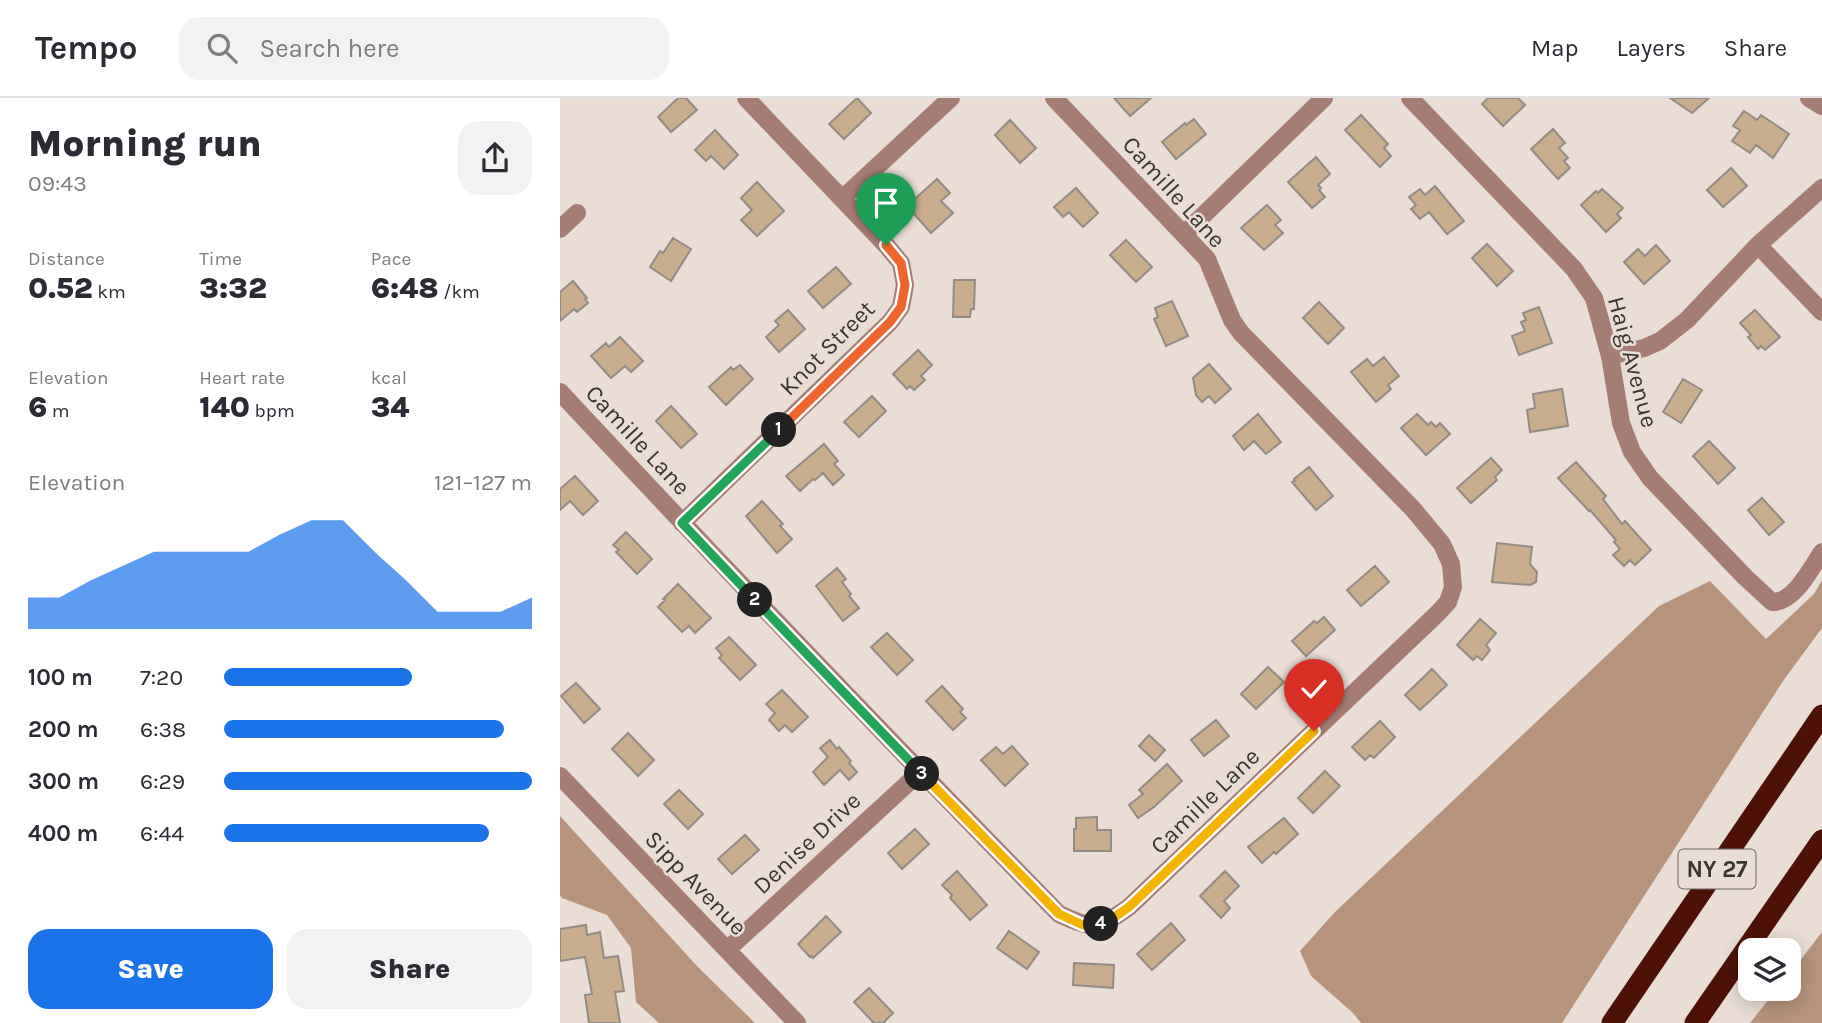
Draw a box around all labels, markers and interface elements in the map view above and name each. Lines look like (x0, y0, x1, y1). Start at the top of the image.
search box (179, 17, 669, 80)
text: Tempo (35, 29, 137, 67)
icon: search (203, 29, 241, 67)
text: Search here (259, 33, 399, 64)
text: Map (1531, 34, 1579, 62)
text: Layers (1617, 34, 1686, 62)
text: Share (1724, 34, 1787, 62)
text: Morning run (28, 121, 262, 166)
button: share (458, 121, 532, 195)
street label: Camille Lane (1117, 131, 1231, 253)
text: 09:43 (28, 170, 87, 197)
pin (856, 173, 916, 245)
icon: arrive (867, 184, 905, 222)
text: Distance (28, 248, 105, 270)
text: Time (199, 248, 242, 270)
text: Pace (371, 248, 411, 270)
text: 0.52 (28, 270, 93, 306)
text: 3:32 (199, 270, 267, 306)
text: 6:48 (371, 270, 439, 306)
text: km (93, 281, 126, 303)
text: /km (439, 281, 480, 303)
street label: Haig Avenue (1602, 293, 1664, 431)
street label: Knot Street (774, 295, 880, 401)
text: Elevation (28, 367, 108, 389)
text: Heart rate (199, 367, 285, 389)
text: kcal (371, 367, 407, 389)
street label: Camille Lane (580, 379, 696, 501)
text: 6 (28, 389, 47, 425)
text: 140 (199, 389, 250, 425)
text: 34 (371, 389, 409, 425)
text: m (47, 400, 70, 422)
text: bpm (250, 400, 295, 422)
pin: 1 (762, 412, 796, 448)
text: 1 (775, 418, 782, 440)
text: Elevation (28, 469, 125, 496)
text: 121–127 m (434, 469, 532, 496)
pin: 2 (738, 582, 772, 618)
text: 2 (749, 588, 760, 610)
pin (1284, 659, 1344, 731)
text: 100 m (28, 664, 93, 691)
text: 7:20 (140, 664, 183, 691)
icon: check (1295, 670, 1333, 708)
text: 200 m (28, 716, 99, 743)
text: 6:38 (140, 716, 186, 743)
street label: Camille Lane (1145, 742, 1265, 860)
pin: 3 (904, 756, 940, 792)
text: 3 (916, 762, 927, 784)
text: 300 m (28, 768, 99, 795)
text: 6:29 (140, 768, 185, 795)
street label: Denise Drive (748, 786, 866, 900)
text: 400 m (28, 820, 98, 847)
text: 6:44 (140, 820, 184, 847)
street label: Sipp Avenue (639, 825, 753, 941)
road number: NY 27 (1678, 849, 1756, 888)
pin: 4 (1084, 906, 1118, 942)
text: 4 (1095, 912, 1106, 934)
button: Save (28, 929, 273, 1009)
button: Share (287, 929, 532, 1009)
map controls (1738, 938, 1801, 1001)
button: layers (1738, 938, 1801, 1001)

